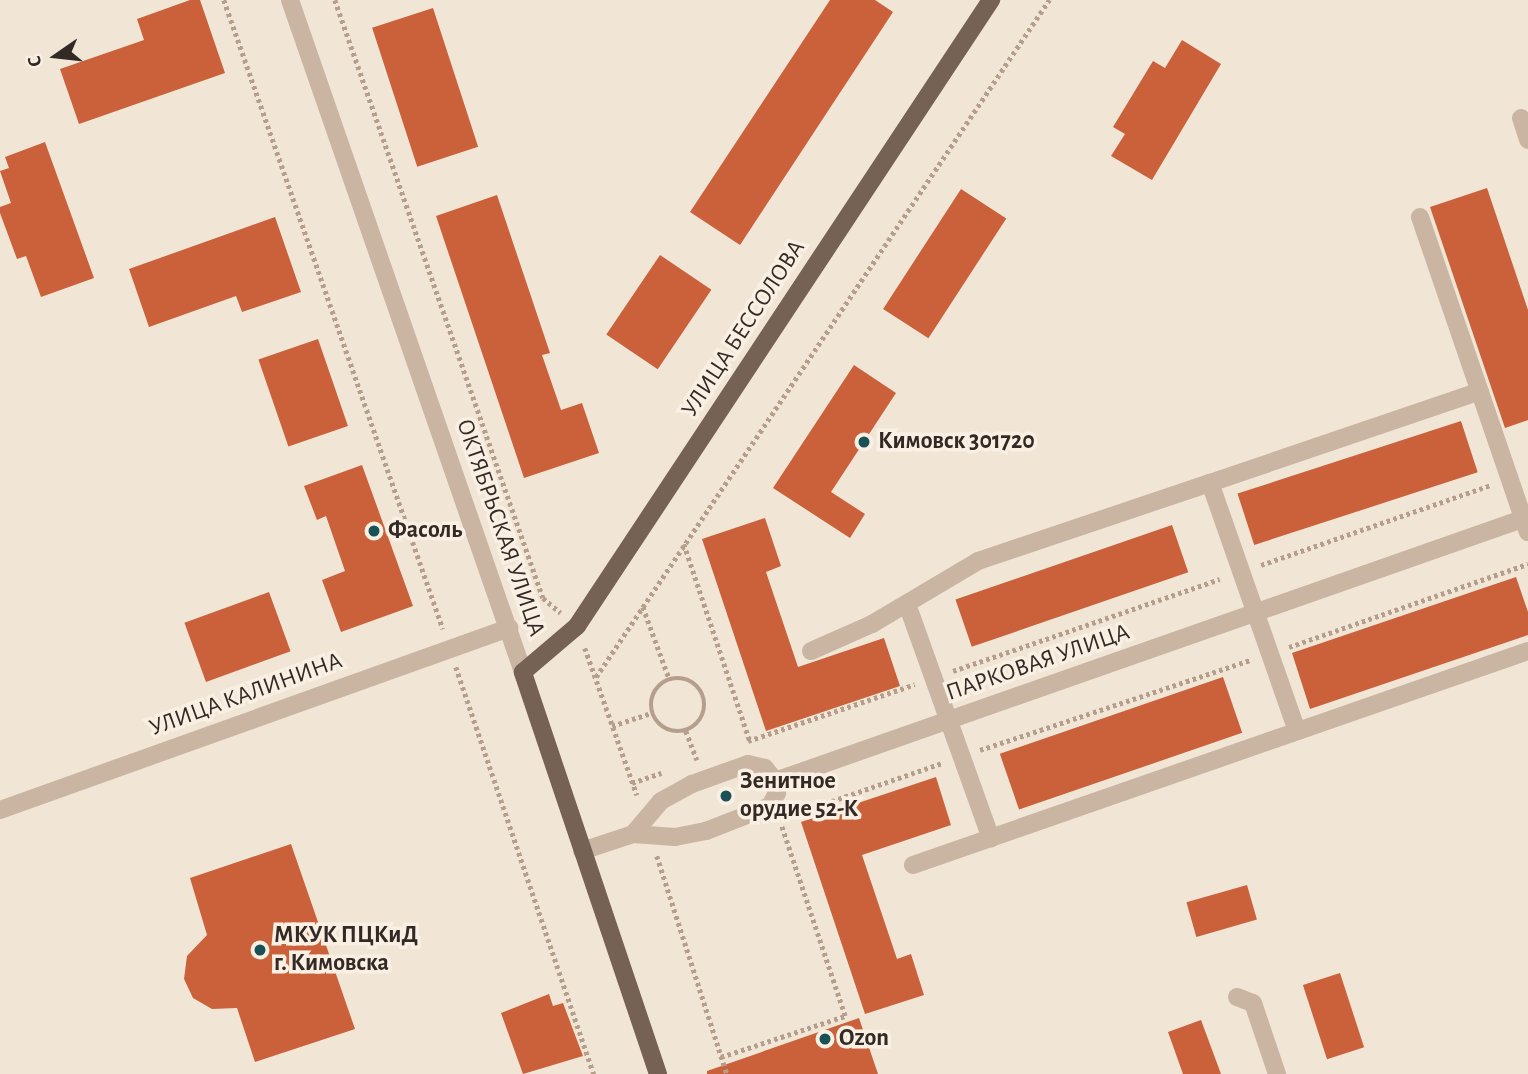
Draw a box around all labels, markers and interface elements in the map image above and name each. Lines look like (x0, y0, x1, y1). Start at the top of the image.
north arrow (21, 21, 91, 91)
text: С (25, 54, 46, 69)
street label: УЛИЦА БЕССОЛОВА (676, 235, 812, 423)
street label: ОКТЯБРЬСКАЯ УЛИЦА (449, 416, 551, 640)
place label: Кимовск 301720 (878, 428, 1035, 456)
marker: Кимовск 301720 (856, 434, 872, 450)
place label: Фасоль (388, 517, 462, 545)
marker: Фасоль (366, 523, 382, 539)
street label: ПАРКОВАЯ УЛИЦА (942, 618, 1134, 708)
street label: УЛИЦА КАЛИНИНА (146, 647, 346, 743)
place label: Зенитное орудие 52-К (740, 768, 858, 824)
marker: Зенитное орудие 52-К (718, 788, 734, 804)
place label: МКУК ПЦКиД г. Кимовска (274, 922, 418, 978)
marker: МКУК ПЦКиД г. Кимовска (252, 942, 268, 958)
place label: Ozon (839, 1025, 889, 1053)
marker: Ozon (817, 1031, 833, 1047)

